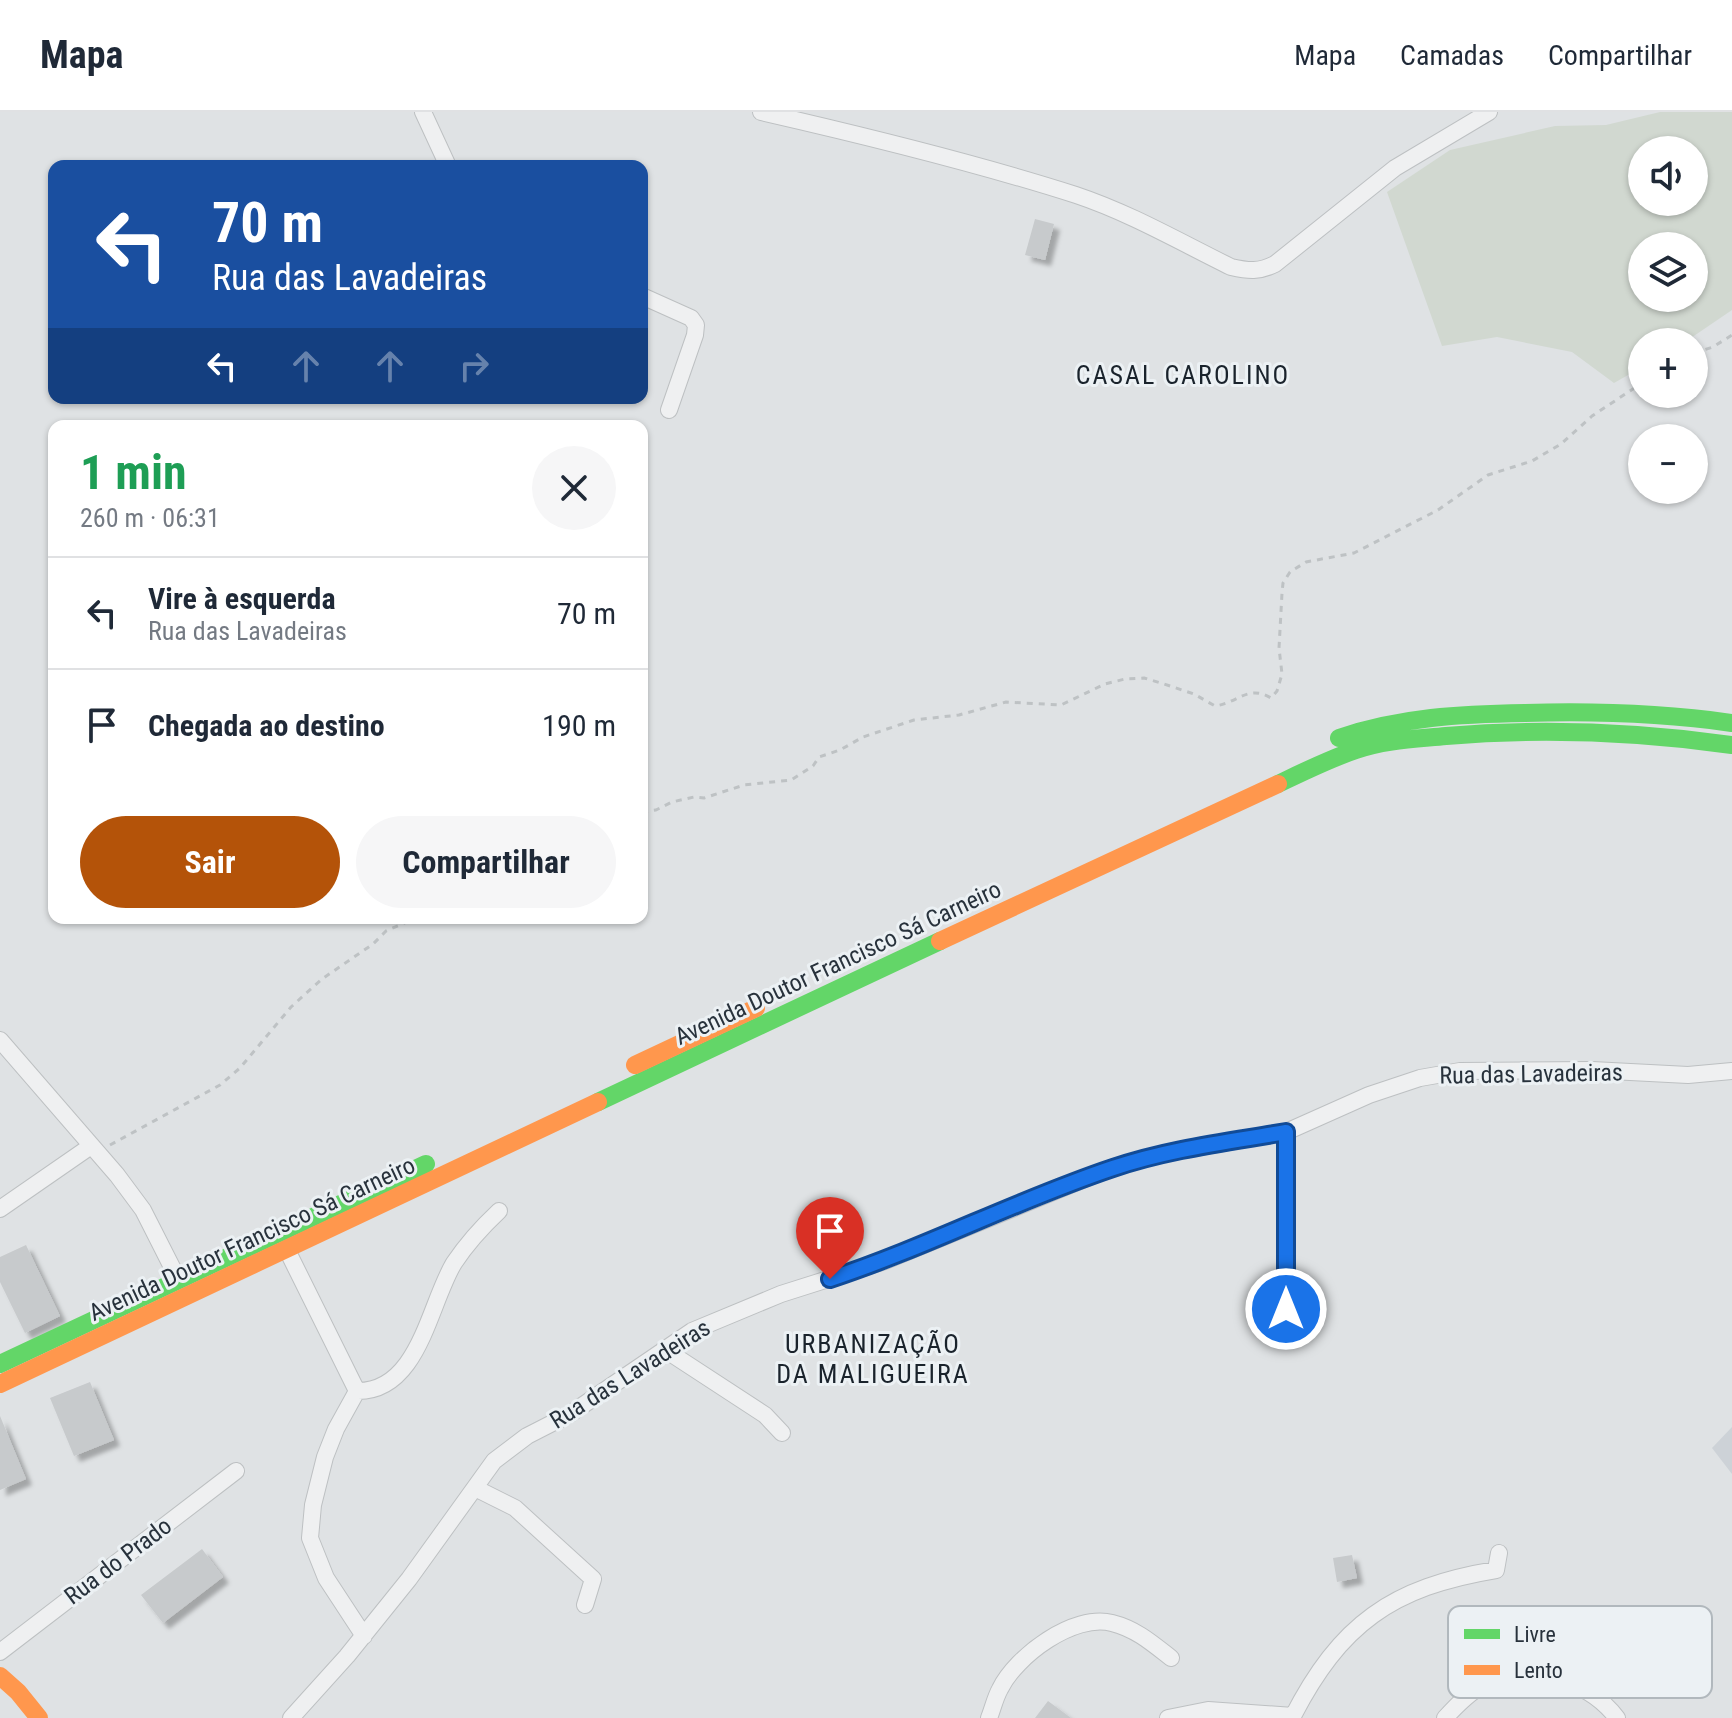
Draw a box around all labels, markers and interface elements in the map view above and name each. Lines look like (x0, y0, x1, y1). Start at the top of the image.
text: Mapa (40, 33, 123, 77)
text: Mapa (1294, 39, 1356, 72)
text: Camadas (1400, 39, 1504, 72)
text: Compartilhar (1548, 39, 1692, 72)
map controls (1628, 136, 1708, 504)
button: sound (1628, 136, 1708, 216)
text: 70 m (212, 190, 323, 256)
icon: left (80, 192, 184, 296)
button: layers (1628, 232, 1708, 312)
text: Rua das Lavadeiras (212, 257, 487, 299)
button: + (1628, 328, 1708, 408)
icon: left (200, 344, 244, 388)
icon: ahead (284, 344, 328, 388)
icon: ahead (368, 344, 412, 388)
icon: right (452, 344, 496, 388)
district label: CASAL CAROLINO (1076, 360, 1290, 390)
button: − (1628, 424, 1708, 504)
text: 1 min (80, 444, 187, 501)
button: close (532, 446, 616, 530)
text: 260 m · 06:31 (80, 503, 220, 533)
text: Vire à esquerda (148, 581, 336, 616)
icon: left (80, 591, 124, 635)
text: 70 m (557, 596, 616, 631)
text: Rua das Lavadeiras (148, 616, 347, 646)
icon: arrive (80, 703, 124, 747)
text: Chegada ao destino (148, 708, 385, 743)
text: 190 m (542, 708, 616, 743)
button: Sair (80, 816, 340, 908)
button: Compartilhar (356, 816, 616, 908)
street label: Avenida Doutor Francisco Sá Carneiro (671, 875, 1005, 1051)
street label: Rua das Lavadeiras (1439, 1058, 1623, 1090)
street label: Avenida Doutor Francisco Sá Carneiro (85, 1151, 419, 1327)
pin (796, 1197, 864, 1279)
icon: arrive (808, 1209, 852, 1253)
position arrow (1244, 1267, 1328, 1351)
street label: Rua das Lavadeiras (545, 1314, 715, 1434)
district label: URBANIZAÇÃO DA MALIGUEIRA (776, 1329, 970, 1389)
street label: Rua do Prado (59, 1512, 177, 1610)
legend (1448, 1606, 1712, 1698)
text: Livre (1514, 1622, 1556, 1647)
text: Lento (1514, 1658, 1563, 1683)

